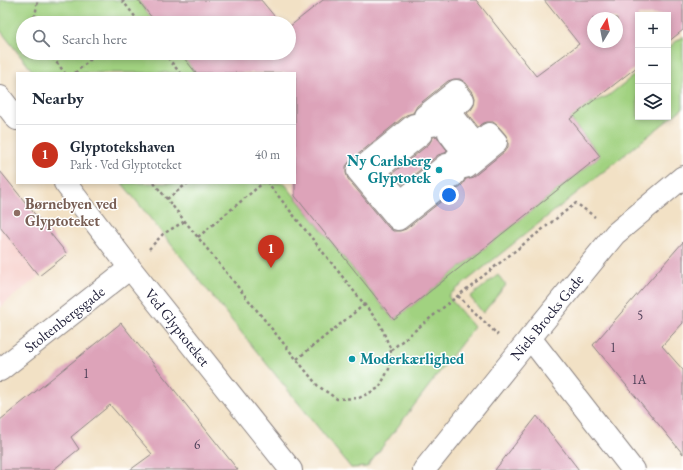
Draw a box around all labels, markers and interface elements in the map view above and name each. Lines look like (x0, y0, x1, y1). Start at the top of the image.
north arrow (587, 12, 623, 48)
map controls (635, 12, 671, 120)
button: + (635, 12, 671, 48)
search box (16, 16, 296, 60)
icon: search (30, 27, 52, 49)
text: Search here (62, 29, 127, 48)
button: − (635, 48, 671, 84)
button: layers (635, 84, 671, 120)
text: Nearby (32, 87, 84, 109)
text: Glyptotekshaven (70, 137, 175, 156)
text: 1 (42, 146, 48, 163)
text: 40 m (255, 146, 280, 163)
place label: Ny Carlsberg Glyptotek (347, 151, 432, 187)
text: Park · Ved Glyptoteket (70, 156, 181, 173)
marker: Ny Carlsberg Glyptotek (434, 165, 444, 175)
your location (439, 185, 459, 205)
place label: Børnebyen ved Glyptoteket (25, 194, 118, 230)
marker: Børnebyen ved Glyptoteket (12, 208, 22, 218)
pin: 1 (258, 235, 284, 268)
street label: Niels Brocks Gade (506, 270, 587, 364)
street label: Stoltenbergsgade (20, 281, 108, 356)
street label: Ved Glyptoteket (141, 284, 215, 370)
house number: 5 (637, 307, 643, 324)
house number: 1 (610, 339, 616, 356)
place label: Moderkærlighed (360, 349, 465, 368)
marker: Moderkærlighed (347, 354, 357, 364)
house number: 1 (83, 365, 89, 382)
house number: 1A (631, 371, 648, 388)
house number: 6 (194, 436, 200, 453)

